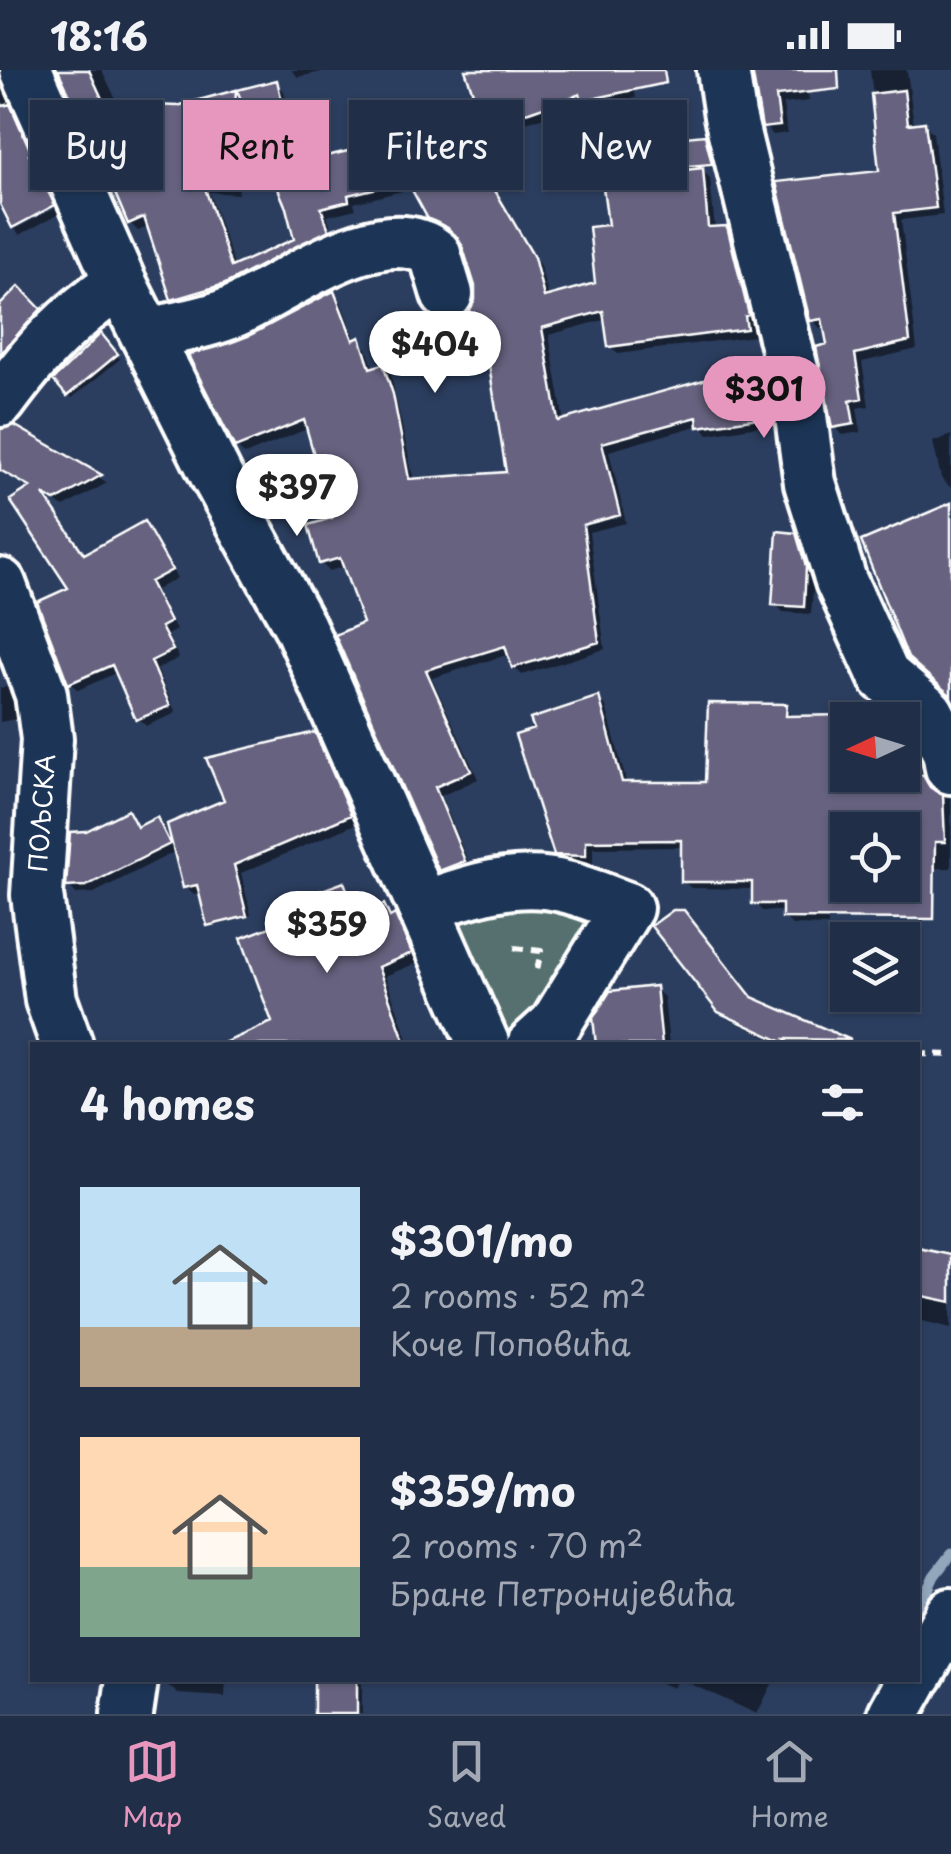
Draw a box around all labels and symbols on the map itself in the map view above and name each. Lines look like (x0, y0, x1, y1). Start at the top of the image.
pin: $404 (376, 311, 494, 396)
pin: $301 (705, 356, 823, 441)
pin: $397 (238, 454, 356, 539)
north arrow (830, 702, 920, 792)
street label: ПОЉСКА (18, 753, 64, 873)
pin: $359 (268, 891, 386, 976)

